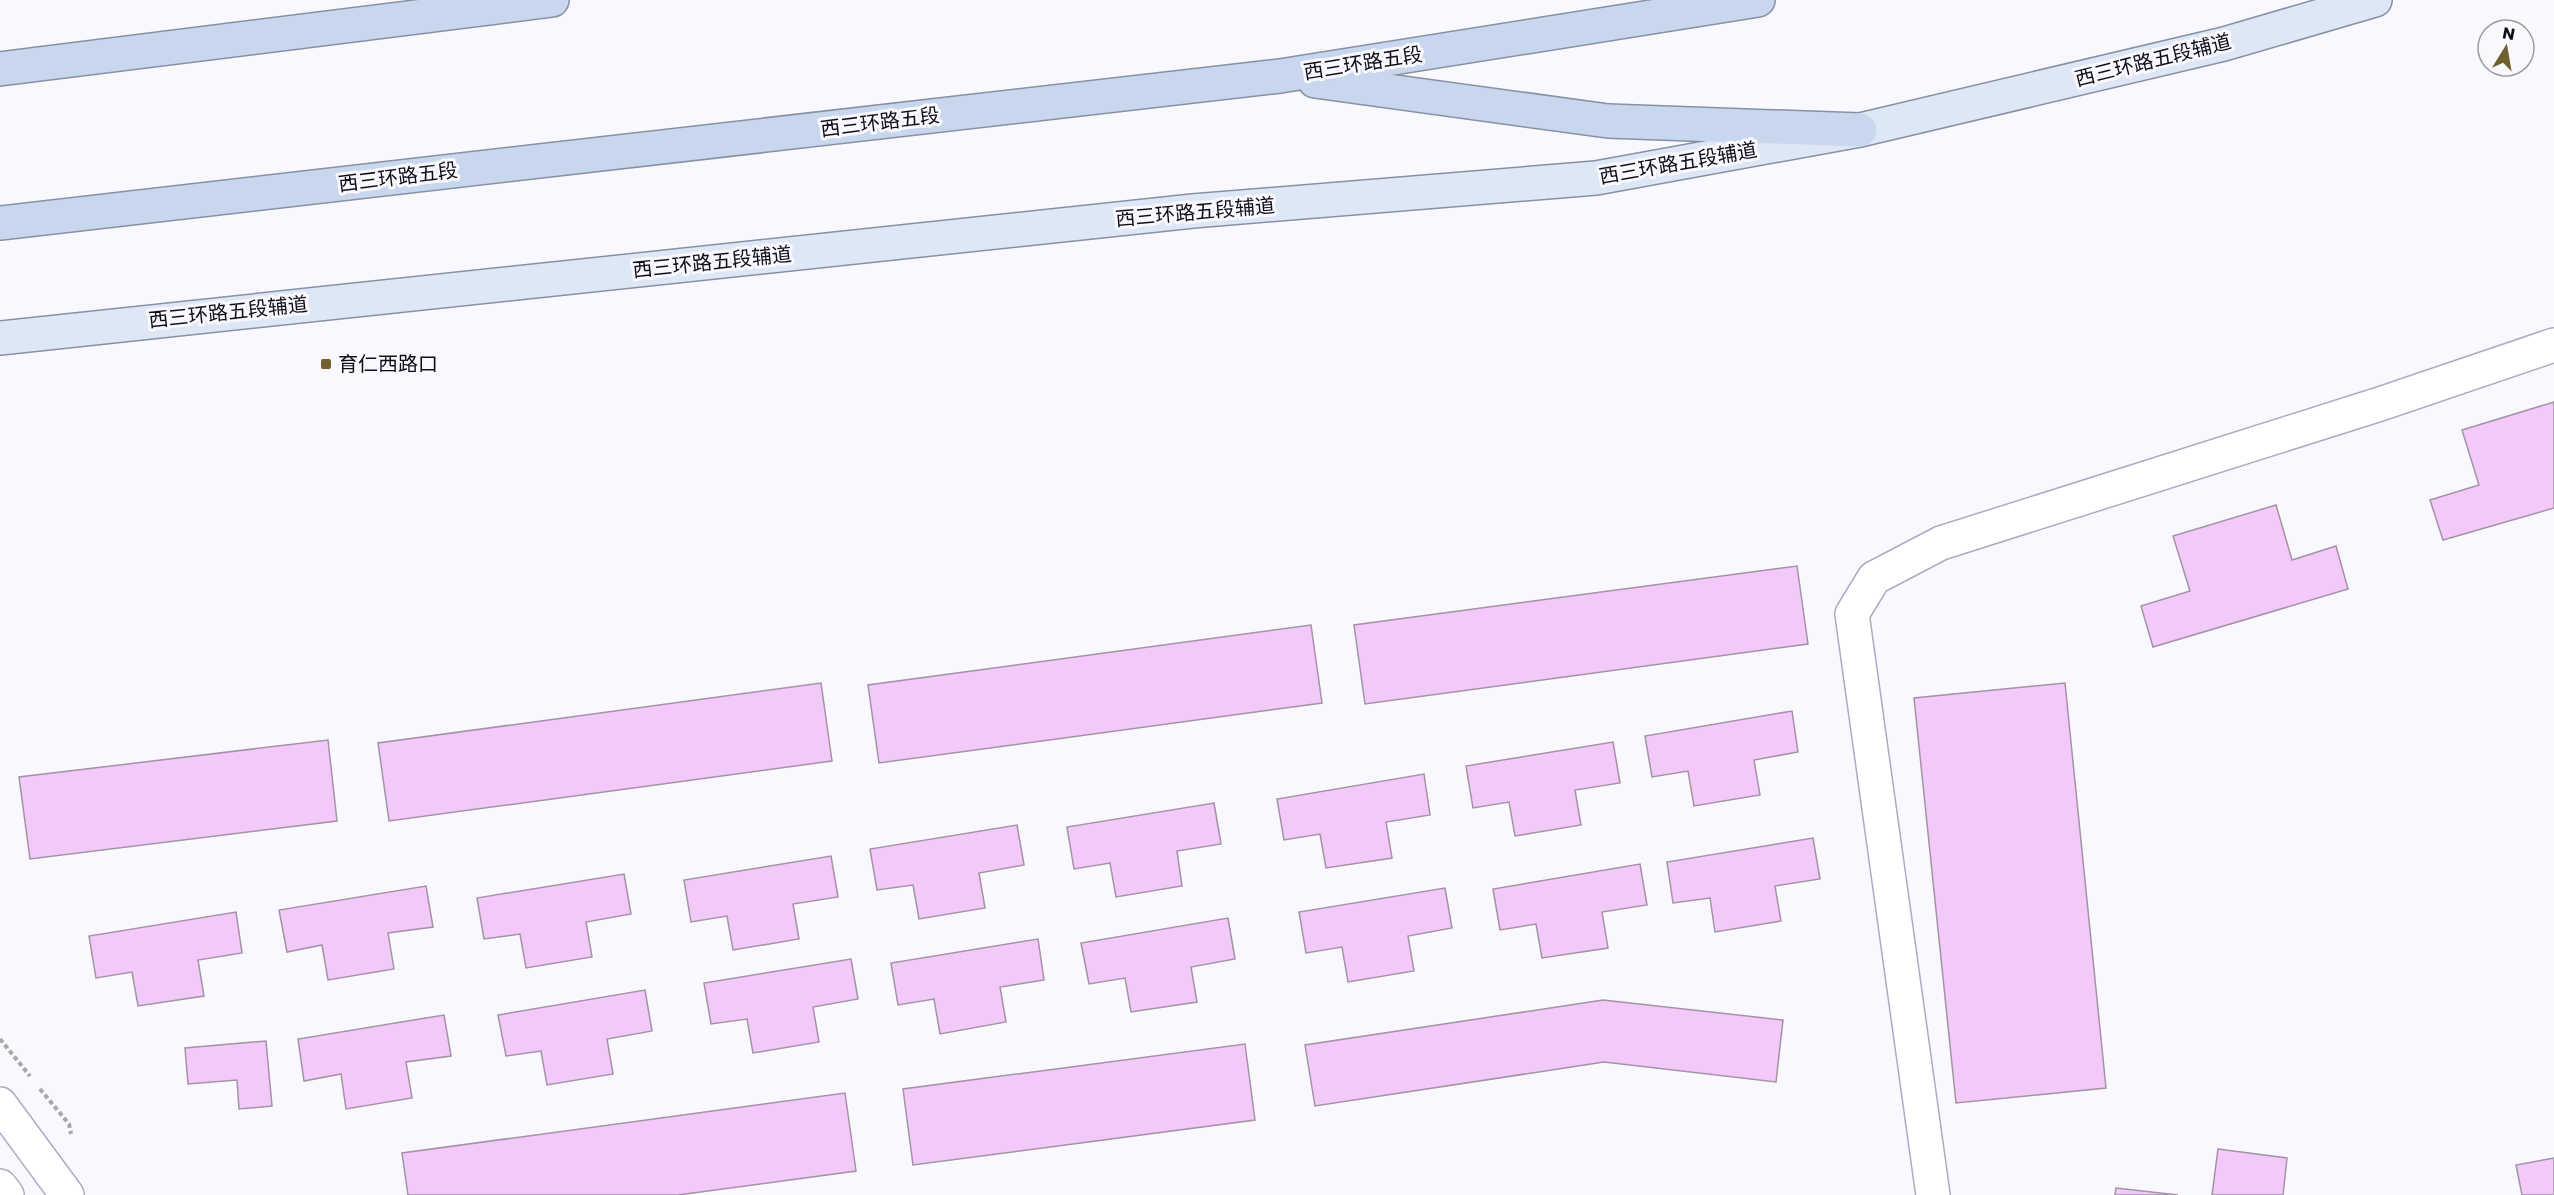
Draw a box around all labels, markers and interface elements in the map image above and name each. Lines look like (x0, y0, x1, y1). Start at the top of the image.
north arrow (2476, 18, 2536, 78)
text: N (2501, 21, 2517, 46)
street label: 西三环路五段辅道 (2072, 27, 2234, 93)
street label: 西三环路五段 (1302, 40, 1424, 86)
street label: 西三环路五段 (819, 101, 941, 143)
street label: 西三环路五段辅道 (1597, 135, 1759, 191)
street label: 西三环路五段 (337, 156, 459, 198)
street label: 西三环路五段辅道 (1114, 191, 1276, 233)
street label: 西三环路五段辅道 (631, 240, 793, 284)
street label: 西三环路五段辅道 (147, 290, 309, 334)
place label: 育仁西路口 (338, 350, 438, 378)
marker: 育仁西路口 (319, 357, 333, 371)

